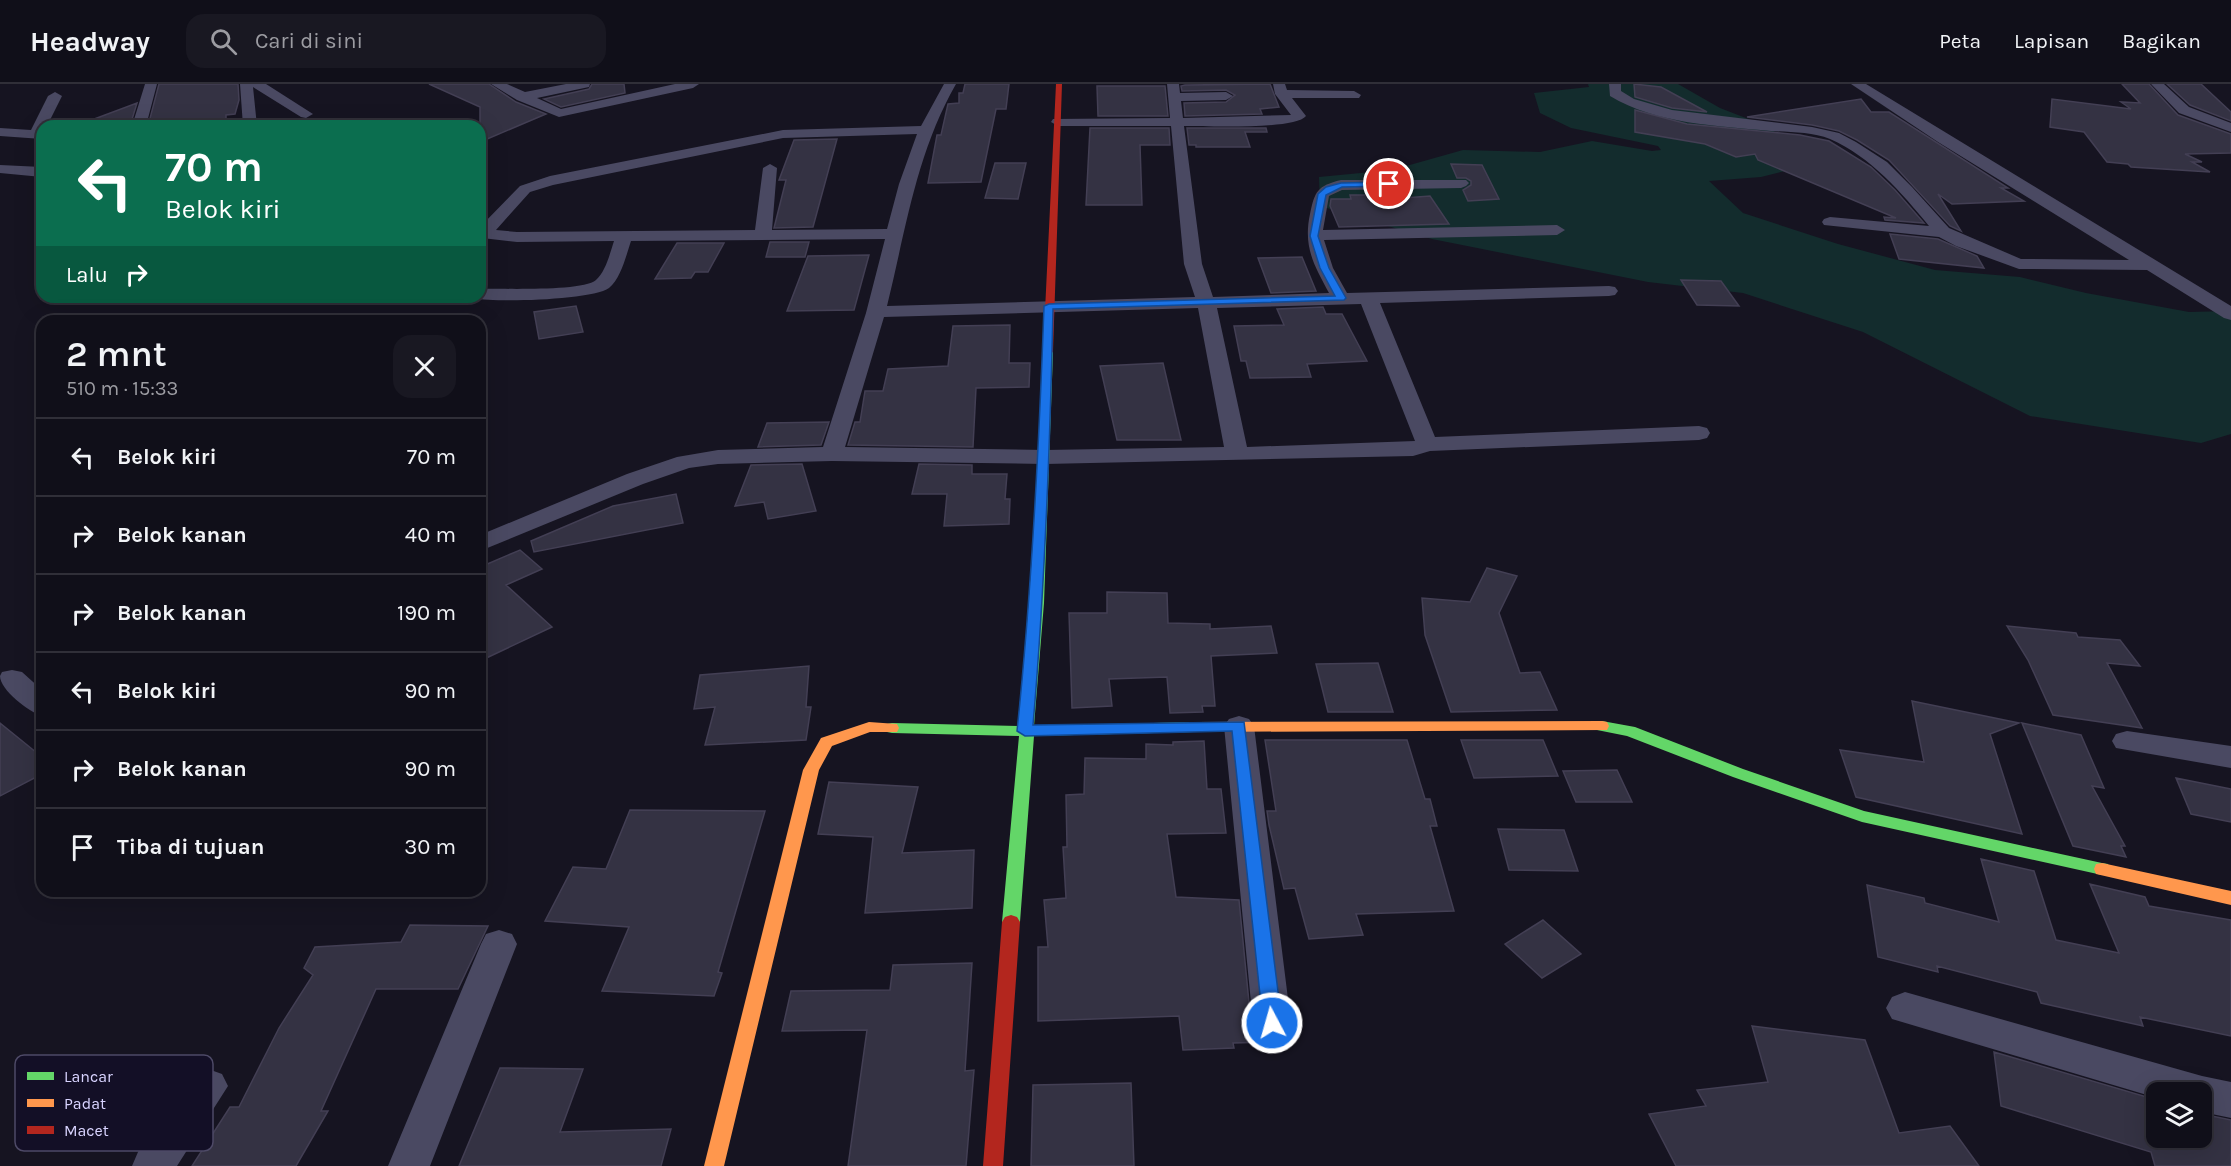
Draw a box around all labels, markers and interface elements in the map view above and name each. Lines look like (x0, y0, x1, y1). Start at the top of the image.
search box (186, 14, 606, 68)
text: Headway (30, 25, 150, 58)
icon: search (207, 25, 240, 58)
text: Cari di sini (255, 28, 363, 54)
text: Peta (1939, 29, 1981, 53)
text: Lapisan (2014, 29, 2089, 53)
text: Bagikan (2122, 29, 2201, 53)
text: 70 m (165, 142, 263, 192)
icon: left (66, 144, 144, 222)
pin (1363, 158, 1414, 209)
icon: arrive (1372, 167, 1405, 200)
text: Belok kiri (165, 193, 281, 225)
icon: right (120, 258, 153, 291)
text: Lalu (66, 262, 108, 288)
text: 2 mnt (66, 333, 167, 375)
button: close (393, 335, 456, 398)
text: 510 m · 15:33 (66, 377, 178, 400)
icon: left (66, 441, 99, 474)
text: Belok kiri (117, 444, 217, 470)
text: 70 m (407, 444, 456, 470)
icon: right (66, 519, 99, 552)
text: Belok kanan (117, 522, 247, 548)
text: 40 m (405, 522, 456, 548)
icon: right (66, 597, 99, 630)
text: Belok kanan (117, 600, 247, 626)
text: 190 m (397, 600, 456, 626)
icon: left (66, 675, 99, 708)
text: Belok kiri (117, 678, 217, 704)
text: 90 m (404, 678, 456, 704)
icon: right (66, 753, 99, 786)
text: Belok kanan (117, 756, 247, 782)
text: 90 m (404, 756, 456, 782)
icon: arrive (66, 831, 99, 864)
text: Tiba di tujuan (117, 834, 264, 860)
text: 30 m (404, 834, 456, 860)
position arrow (1240, 991, 1304, 1055)
legend (15, 1055, 213, 1151)
text: Lancar (64, 1067, 113, 1086)
map controls (2146, 1082, 2212, 1148)
button: layers (2146, 1082, 2212, 1148)
text: Padat (64, 1094, 106, 1113)
text: Macet (64, 1121, 109, 1140)

